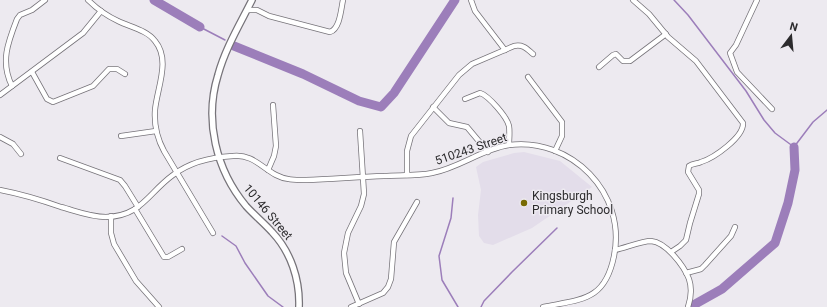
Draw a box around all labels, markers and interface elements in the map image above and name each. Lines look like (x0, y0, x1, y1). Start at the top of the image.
north arrow (771, 16, 811, 56)
text: N (788, 20, 799, 34)
street label: 510243 Street (433, 130, 509, 168)
street label: 10146 Street (241, 181, 295, 243)
place label: Kingsburgh Primary School (532, 189, 613, 217)
marker: Kingsburgh Primary School (519, 198, 529, 208)

